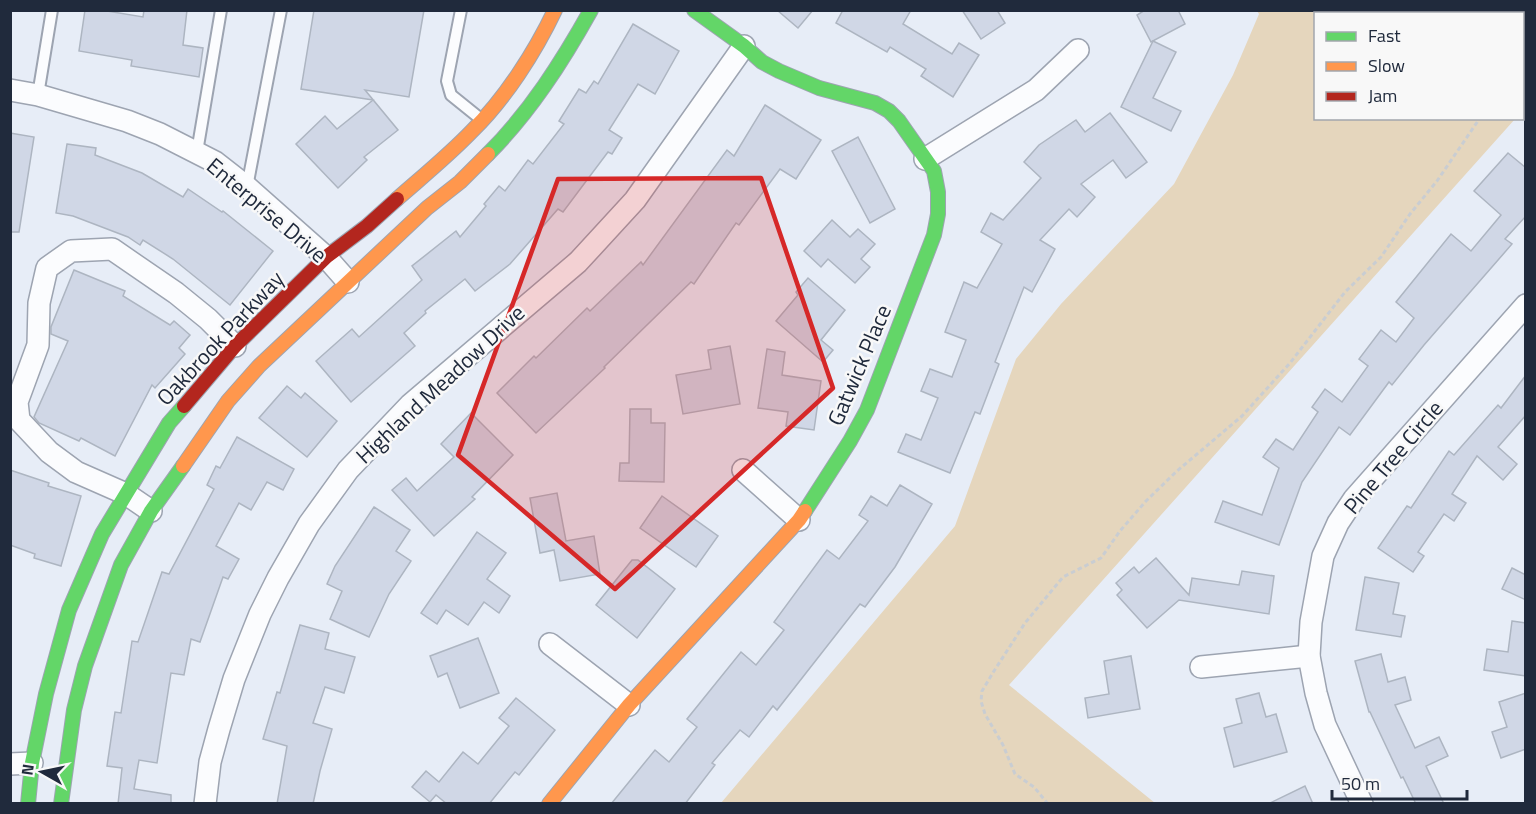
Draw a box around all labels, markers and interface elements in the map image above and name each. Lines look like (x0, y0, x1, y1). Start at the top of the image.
legend (1314, 12, 1524, 120)
text: Fast (1368, 22, 1401, 49)
text: Slow (1368, 52, 1405, 79)
text: Jam (1368, 82, 1397, 109)
street label: Enterprise Drive (199, 149, 335, 271)
street label: Oakbrook Parkway (148, 263, 292, 413)
street label: Highland Meadow Drive (348, 296, 532, 472)
street label: Gatwick Place (818, 299, 900, 431)
street label: Pine Tree Circle (1335, 393, 1451, 521)
north arrow (12, 742, 72, 802)
text: N (14, 762, 40, 777)
scale bar (1332, 763, 1467, 801)
text: 50 m (1341, 770, 1380, 797)

